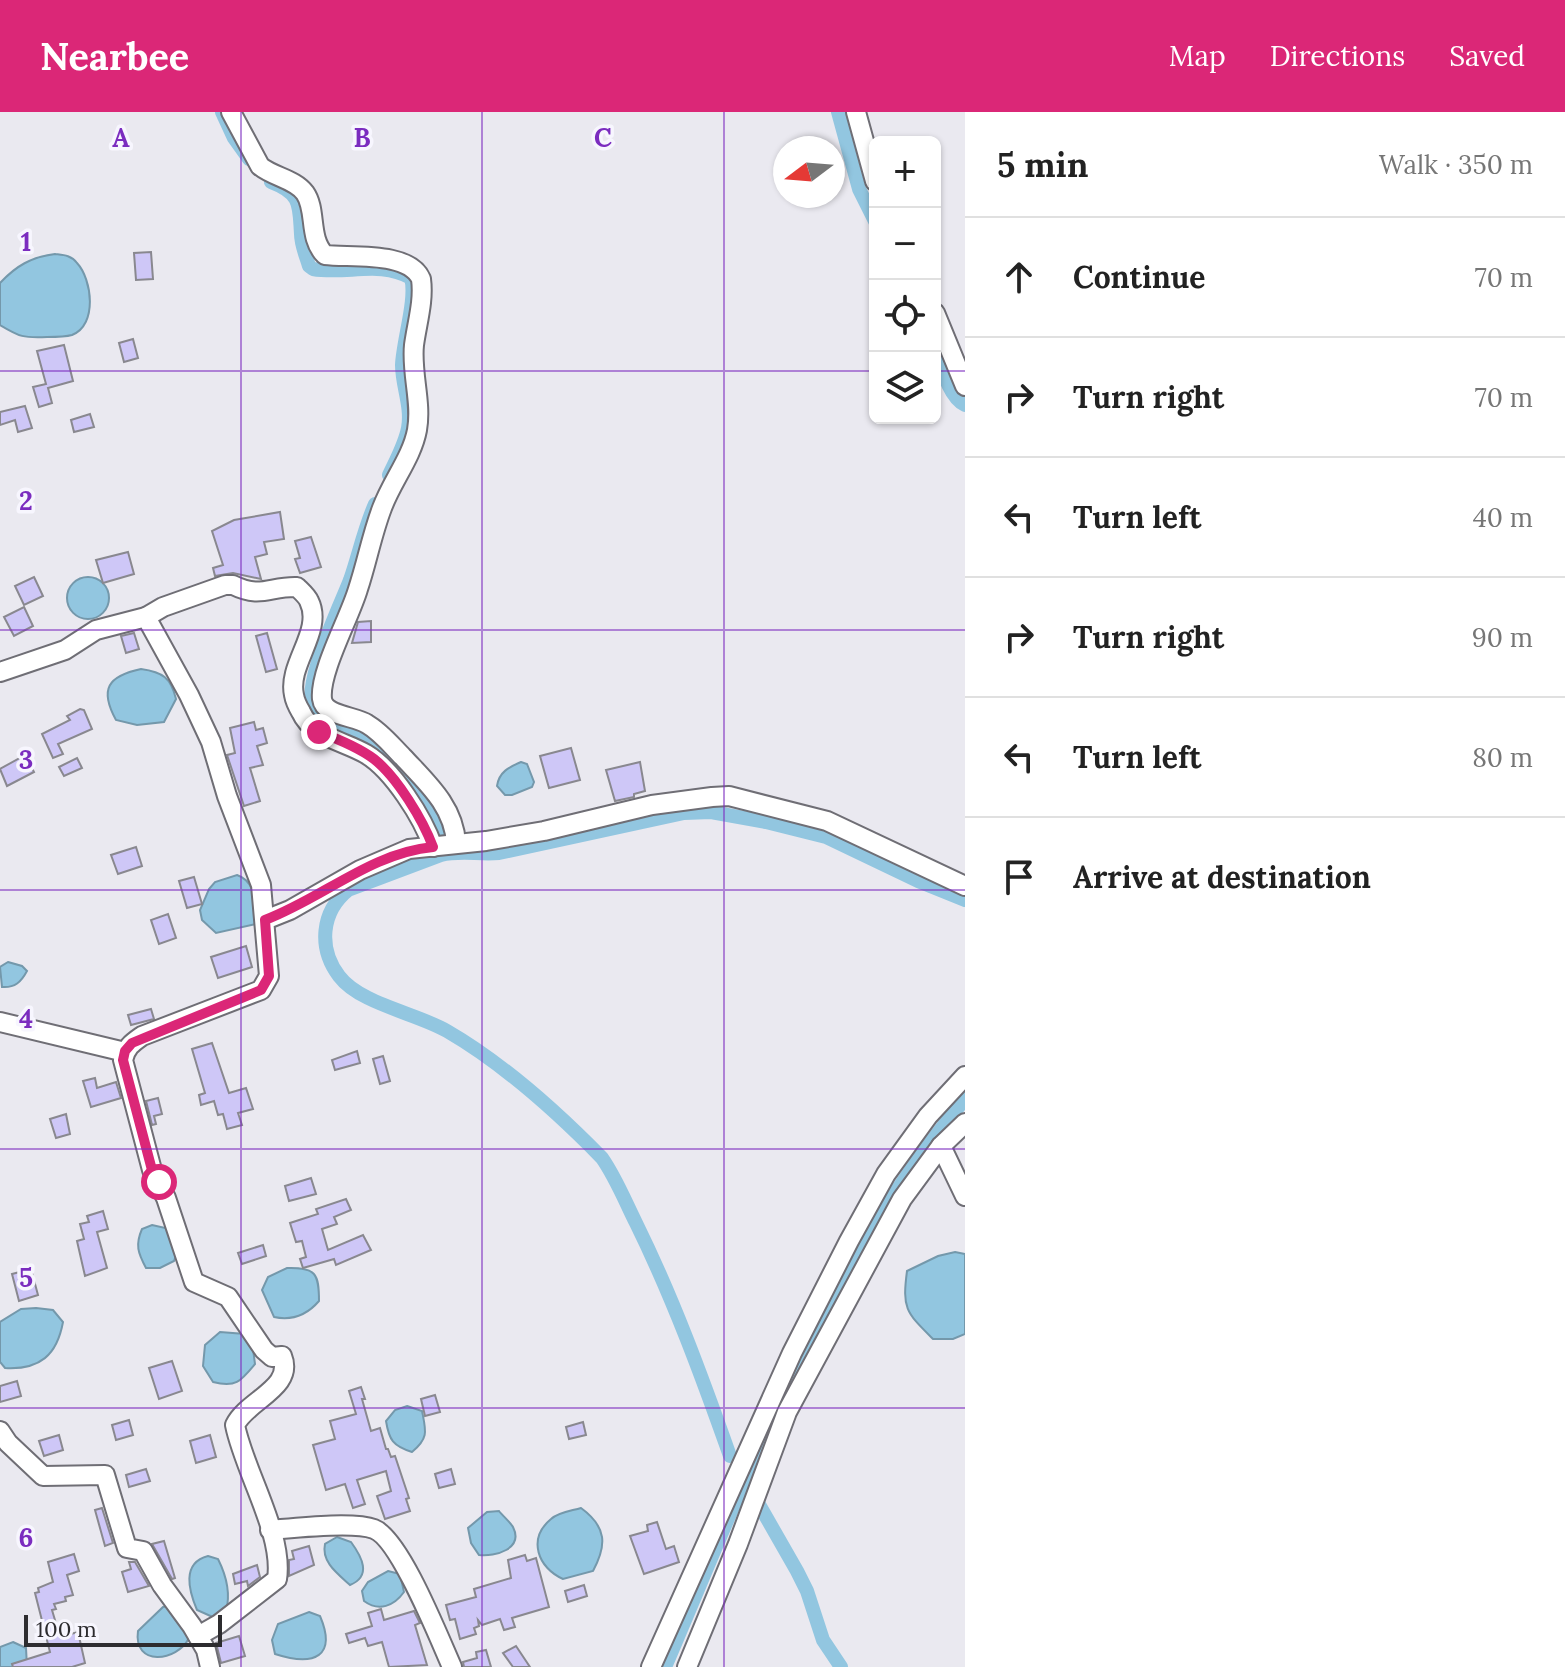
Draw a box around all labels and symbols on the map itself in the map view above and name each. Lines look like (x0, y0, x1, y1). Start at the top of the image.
text: A (112, 121, 130, 154)
text: B (353, 121, 371, 154)
text: C (594, 121, 612, 154)
north arrow (773, 136, 845, 208)
text: 1 (21, 225, 31, 258)
text: 2 (19, 484, 33, 517)
route end (301, 714, 337, 750)
text: 3 (19, 743, 33, 776)
text: 4 (19, 1002, 33, 1035)
route start (141, 1164, 177, 1200)
text: 5 (19, 1261, 33, 1294)
text: 6 (19, 1521, 33, 1554)
scale bar (24, 1611, 222, 1647)

